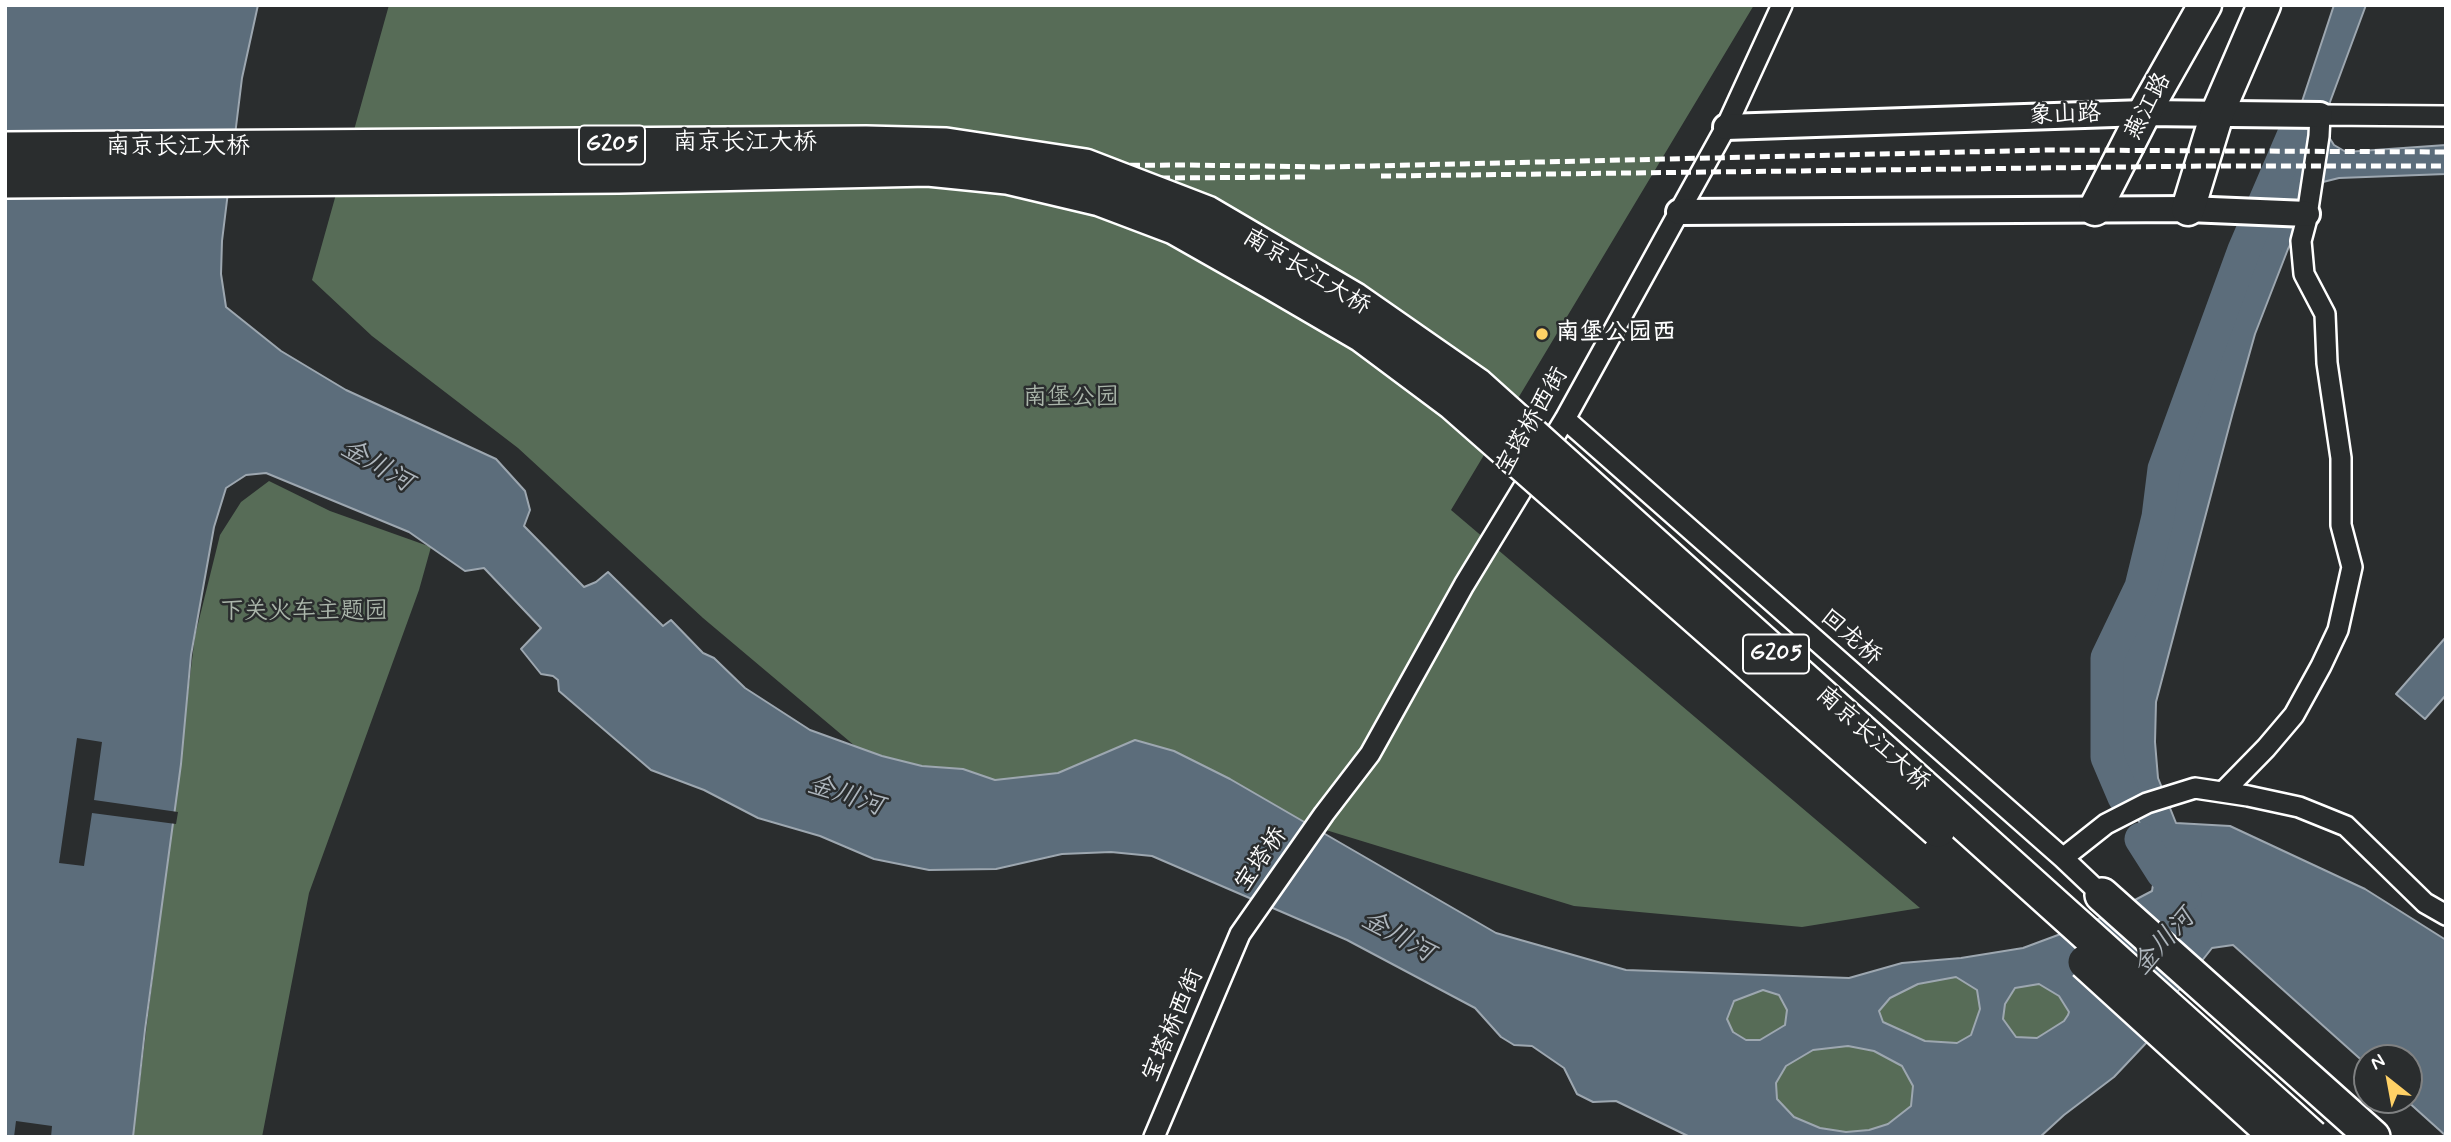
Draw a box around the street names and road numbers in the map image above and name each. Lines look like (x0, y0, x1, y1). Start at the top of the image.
street label: 燕江路 (2119, 68, 2179, 146)
street label: 象山路 (2029, 100, 2101, 132)
road number: G205 (579, 126, 645, 164)
street label: 南京长江大桥 (673, 130, 817, 158)
street label: 南京长江大桥 (106, 134, 250, 162)
street label: 南京长江大桥 (1237, 224, 1375, 322)
street label: 宝塔桥西街 (1491, 363, 1575, 481)
street label: 回龙桥 (1813, 604, 1887, 672)
road number: G205 (1743, 634, 1809, 674)
street label: 南京长江大桥 (1809, 681, 1935, 799)
street label: 宝塔桥 (1230, 822, 1294, 898)
street label: 宝塔桥西街 (1137, 965, 1211, 1087)

